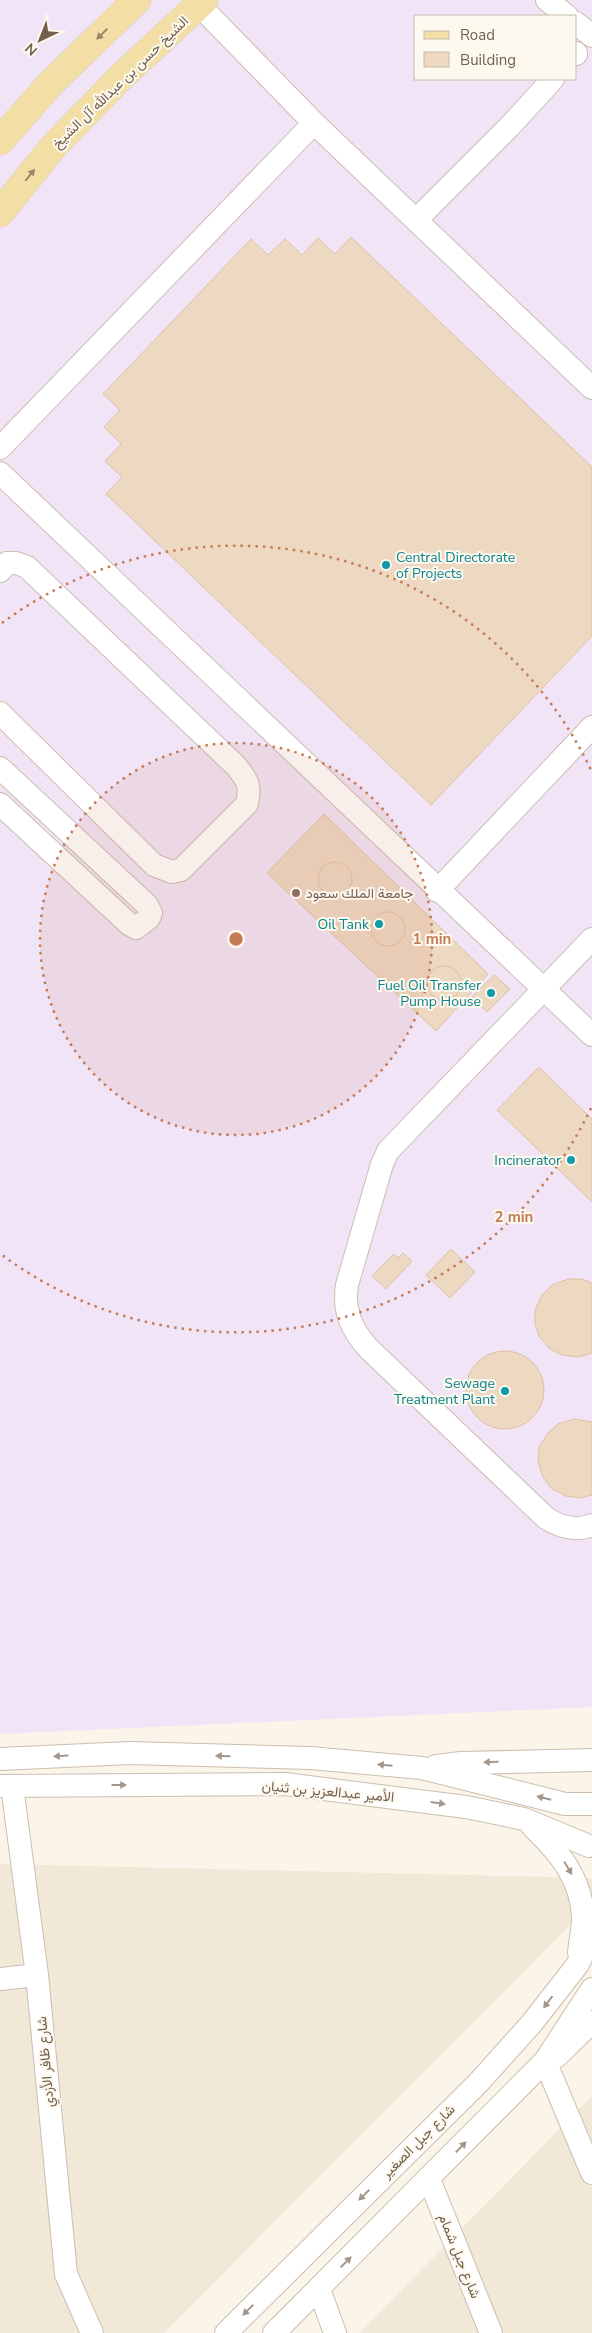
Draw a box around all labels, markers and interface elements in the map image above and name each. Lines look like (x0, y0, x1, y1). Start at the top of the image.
street label: الشيخ حسن بن عبدالله آل الشيخ (48, 12, 193, 153)
north arrow (15, 15, 65, 65)
legend (414, 15, 577, 80)
text: Road (460, 25, 495, 45)
one-way arrow (96, 28, 108, 40)
text: N (21, 39, 42, 60)
text: Building (460, 50, 516, 70)
one-way arrow (25, 168, 36, 181)
place label: Central Directorate of Projects (396, 548, 515, 583)
marker: Central Directorate of Projects (380, 559, 392, 571)
place label: جامعة الملك سعود (306, 884, 413, 903)
marker: جامعة الملك سعود (290, 887, 302, 899)
place label: Oil Tank (318, 915, 370, 934)
marker: Oil Tank (373, 918, 385, 930)
text: 1 min (413, 929, 451, 949)
centre of rings (227, 930, 245, 948)
place label: Fuel Oil Transfer Pump House (377, 976, 481, 1011)
marker: Fuel Oil Transfer Pump House (485, 987, 497, 999)
place label: Incinerator (494, 1151, 561, 1170)
marker: Incinerator (565, 1154, 577, 1166)
text: 2 min (495, 1207, 533, 1227)
place label: Sewage Treatment Plant (394, 1374, 495, 1409)
marker: Sewage Treatment Plant (499, 1385, 511, 1397)
one-way arrow (215, 1751, 231, 1759)
one-way arrow (52, 1753, 68, 1761)
one-way arrow (483, 1758, 499, 1766)
one-way arrow (377, 1761, 393, 1769)
street label: الأمير عبدالعزيز بن ثنيان (261, 1776, 395, 1807)
one-way arrow (111, 1781, 127, 1789)
one-way arrow (536, 1794, 551, 1802)
one-way arrow (430, 1799, 446, 1807)
one-way arrow (564, 1862, 573, 1875)
one-way arrow (543, 1995, 554, 2008)
street label: شارع ظافر الأزدي (32, 2015, 61, 2108)
street label: شارع جبل الصغير (377, 2100, 460, 2184)
one-way arrow (455, 2141, 467, 2153)
one-way arrow (358, 2189, 370, 2201)
street label: شارع جبل شمام (433, 2211, 485, 2302)
one-way arrow (340, 2256, 352, 2268)
one-way arrow (243, 2304, 255, 2316)

